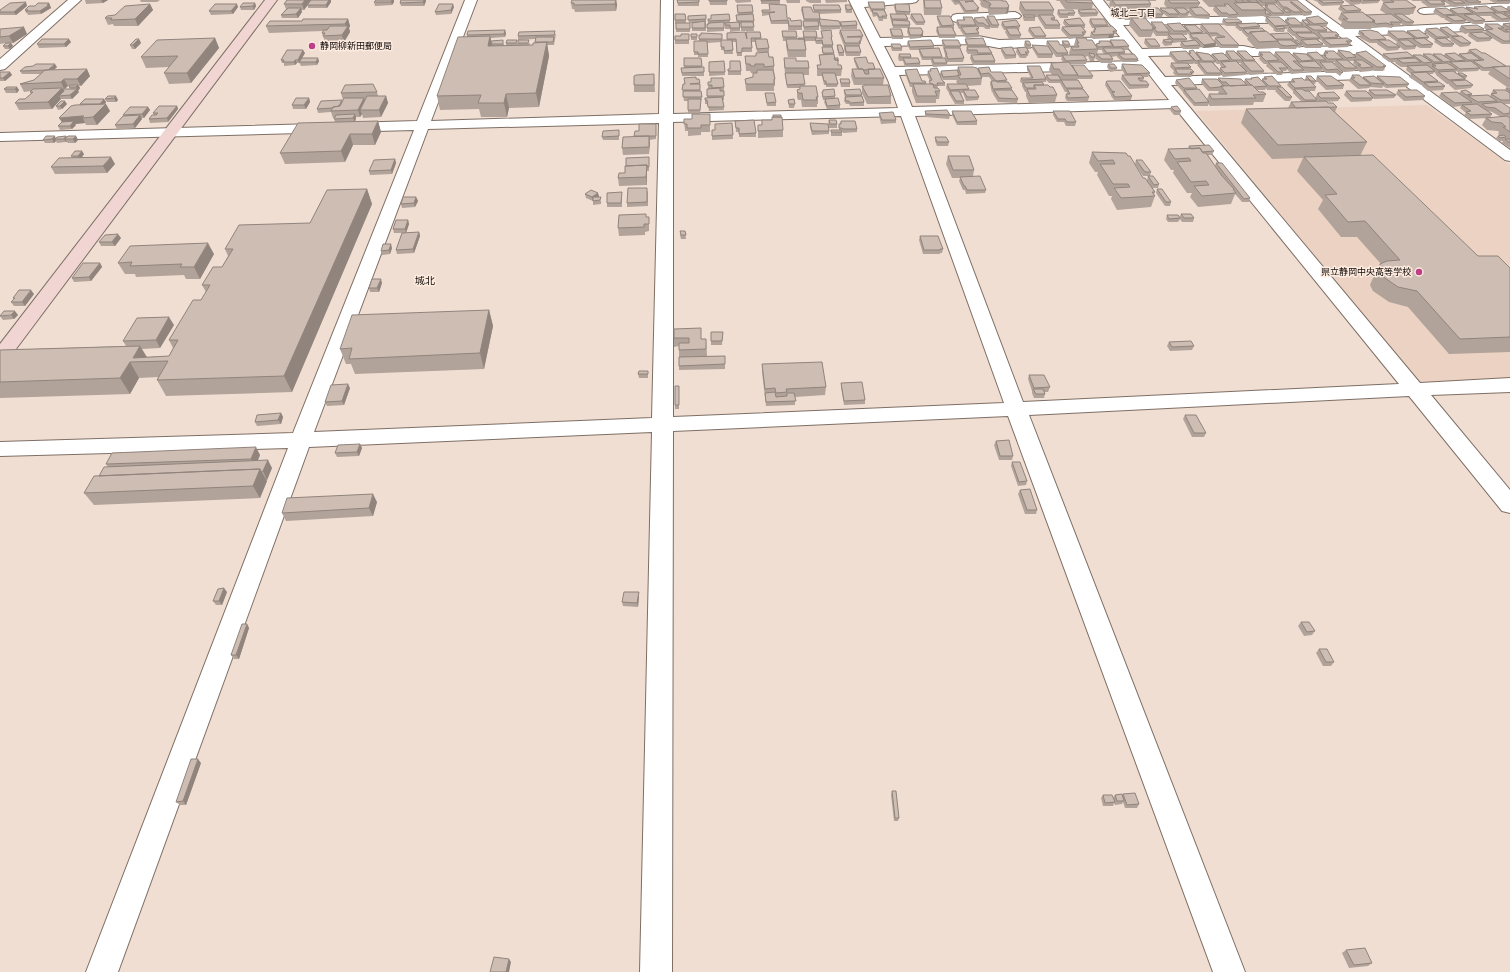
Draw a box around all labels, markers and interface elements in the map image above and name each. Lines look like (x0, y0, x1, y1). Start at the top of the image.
district label: 城北二丁目 (1110, 7, 1156, 18)
place label: 静岡柳新田郵便局 (320, 40, 392, 51)
marker: 静岡柳新田郵便局 (307, 41, 317, 51)
place label: 県立静岡中央高等学校 (1321, 266, 1411, 277)
marker: 県立静岡中央高等学校 (1414, 267, 1424, 277)
district label: 城北 (415, 274, 435, 286)

